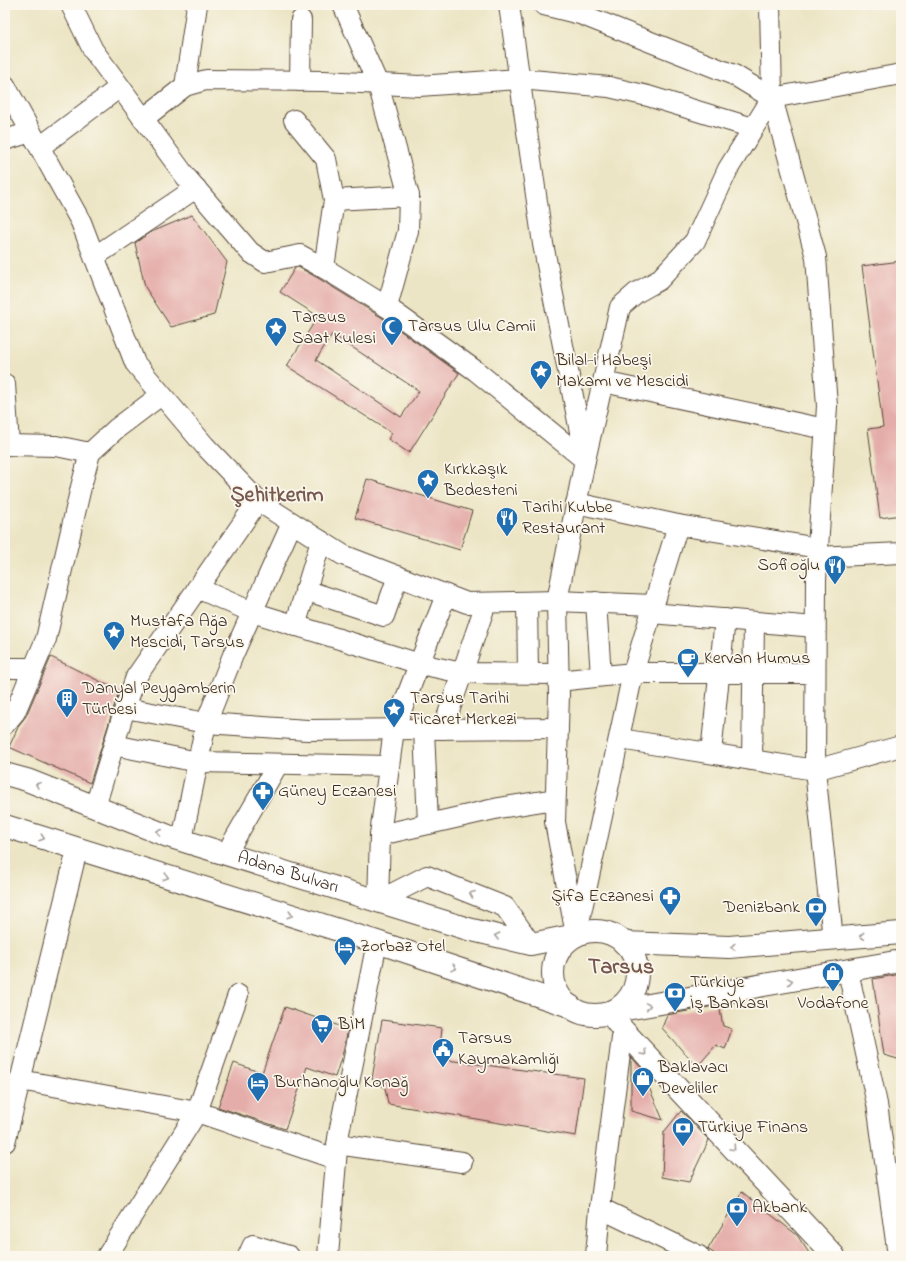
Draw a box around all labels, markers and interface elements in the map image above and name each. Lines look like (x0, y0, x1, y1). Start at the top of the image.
place label: Tarsus Saat Kulesi (292, 305, 376, 352)
mosque icon: Tarsus Ulu Camii (379, 314, 405, 347)
place label: Tarsus Ulu Camii (408, 314, 536, 340)
place icon: Tarsus Saat Kulesi (263, 315, 289, 348)
place label: Bilal-i Habeşi Makamı ve Mescidi (555, 348, 689, 395)
place icon: Bilal-i Habeşi Makamı ve Mescidi (528, 358, 554, 391)
place label: Kırkkaşık Bedesteni (443, 457, 518, 504)
place icon: Kırkkaşık Bedesteni (415, 467, 441, 500)
district label: Şehitkerim (230, 480, 324, 512)
place label: Tarihi Kubbe Restaurant (522, 495, 614, 542)
restaurant icon: Tarihi Kubbe Restaurant (494, 505, 520, 538)
place label: Sofioğlu (757, 553, 820, 580)
restaurant icon: Sofioğlu (822, 553, 848, 586)
place label: Mustafa Ağa Mescidi, Tarsus (130, 609, 245, 656)
place icon: Mustafa Ağa Mescidi, Tarsus (101, 619, 127, 652)
cafe icon: Kervan Humus (675, 646, 701, 679)
place label: Kervan Humus (704, 646, 811, 672)
place label: Danyal Peygamberin Türbesi (81, 676, 236, 723)
building icon: Danyal Peygamberin Türbesi (54, 686, 80, 719)
place label: Tarsus Tarihi Ticaret Merkezi (410, 686, 517, 733)
place icon: Tarsus Tarihi Ticaret Merkezi (381, 696, 407, 729)
pharmacy icon: Güney Eczanesi (250, 779, 276, 812)
place label: Güney Eczanesi (278, 779, 396, 805)
one-way arrow (34, 781, 41, 789)
one-way arrow (155, 829, 162, 837)
one-way arrow (38, 833, 45, 842)
street label: Adana Bulvarı (234, 845, 342, 901)
one-way arrow (163, 872, 170, 881)
place label: Şifa Eczanesi (551, 884, 654, 910)
pharmacy icon: Şifa Eczanesi (657, 884, 683, 917)
one-way arrow (468, 891, 475, 899)
place label: Denizbank (722, 895, 800, 921)
bank icon: Denizbank (803, 895, 829, 928)
one-way arrow (287, 910, 294, 919)
one-way arrow (859, 932, 865, 941)
one-way arrow (494, 933, 500, 941)
hotel icon: Zorbaz Otel (332, 934, 358, 967)
place label: Zorbaz Otel (360, 934, 445, 960)
one-way arrow (730, 942, 736, 951)
district label: Tarsus (588, 952, 654, 984)
shop icon: Vodafone (820, 960, 846, 993)
one-way arrow (451, 963, 458, 971)
place label: Türkiye İş Bankası (690, 970, 769, 1017)
one-way arrow (787, 978, 793, 986)
bank icon: Türkiye İş Bankası (662, 980, 688, 1013)
place label: Vodafone (796, 991, 870, 1017)
one-way arrow (645, 1002, 651, 1011)
supermarket icon: BİM (309, 1012, 335, 1045)
place label: BİM (337, 1012, 365, 1038)
place label: Tarsus Kaymakamlığı (458, 1026, 559, 1074)
public building icon: Tarsus Kaymakamlığı (430, 1036, 456, 1069)
one-way arrow (639, 1048, 646, 1055)
place label: Baklavacı Develiler (657, 1055, 728, 1102)
shop icon: Baklavacı Develiler (630, 1065, 656, 1098)
hotel icon: Burhanoğlu Konağ (245, 1070, 271, 1103)
place label: Burhanoğlu Konağ (273, 1070, 408, 1097)
bank icon: Türkiye Finans (670, 1115, 696, 1148)
place label: Türkiye Finans (698, 1115, 808, 1141)
one-way arrow (728, 1143, 735, 1150)
bank icon: Akbank (724, 1195, 750, 1228)
place label: Akbank (752, 1195, 807, 1221)

